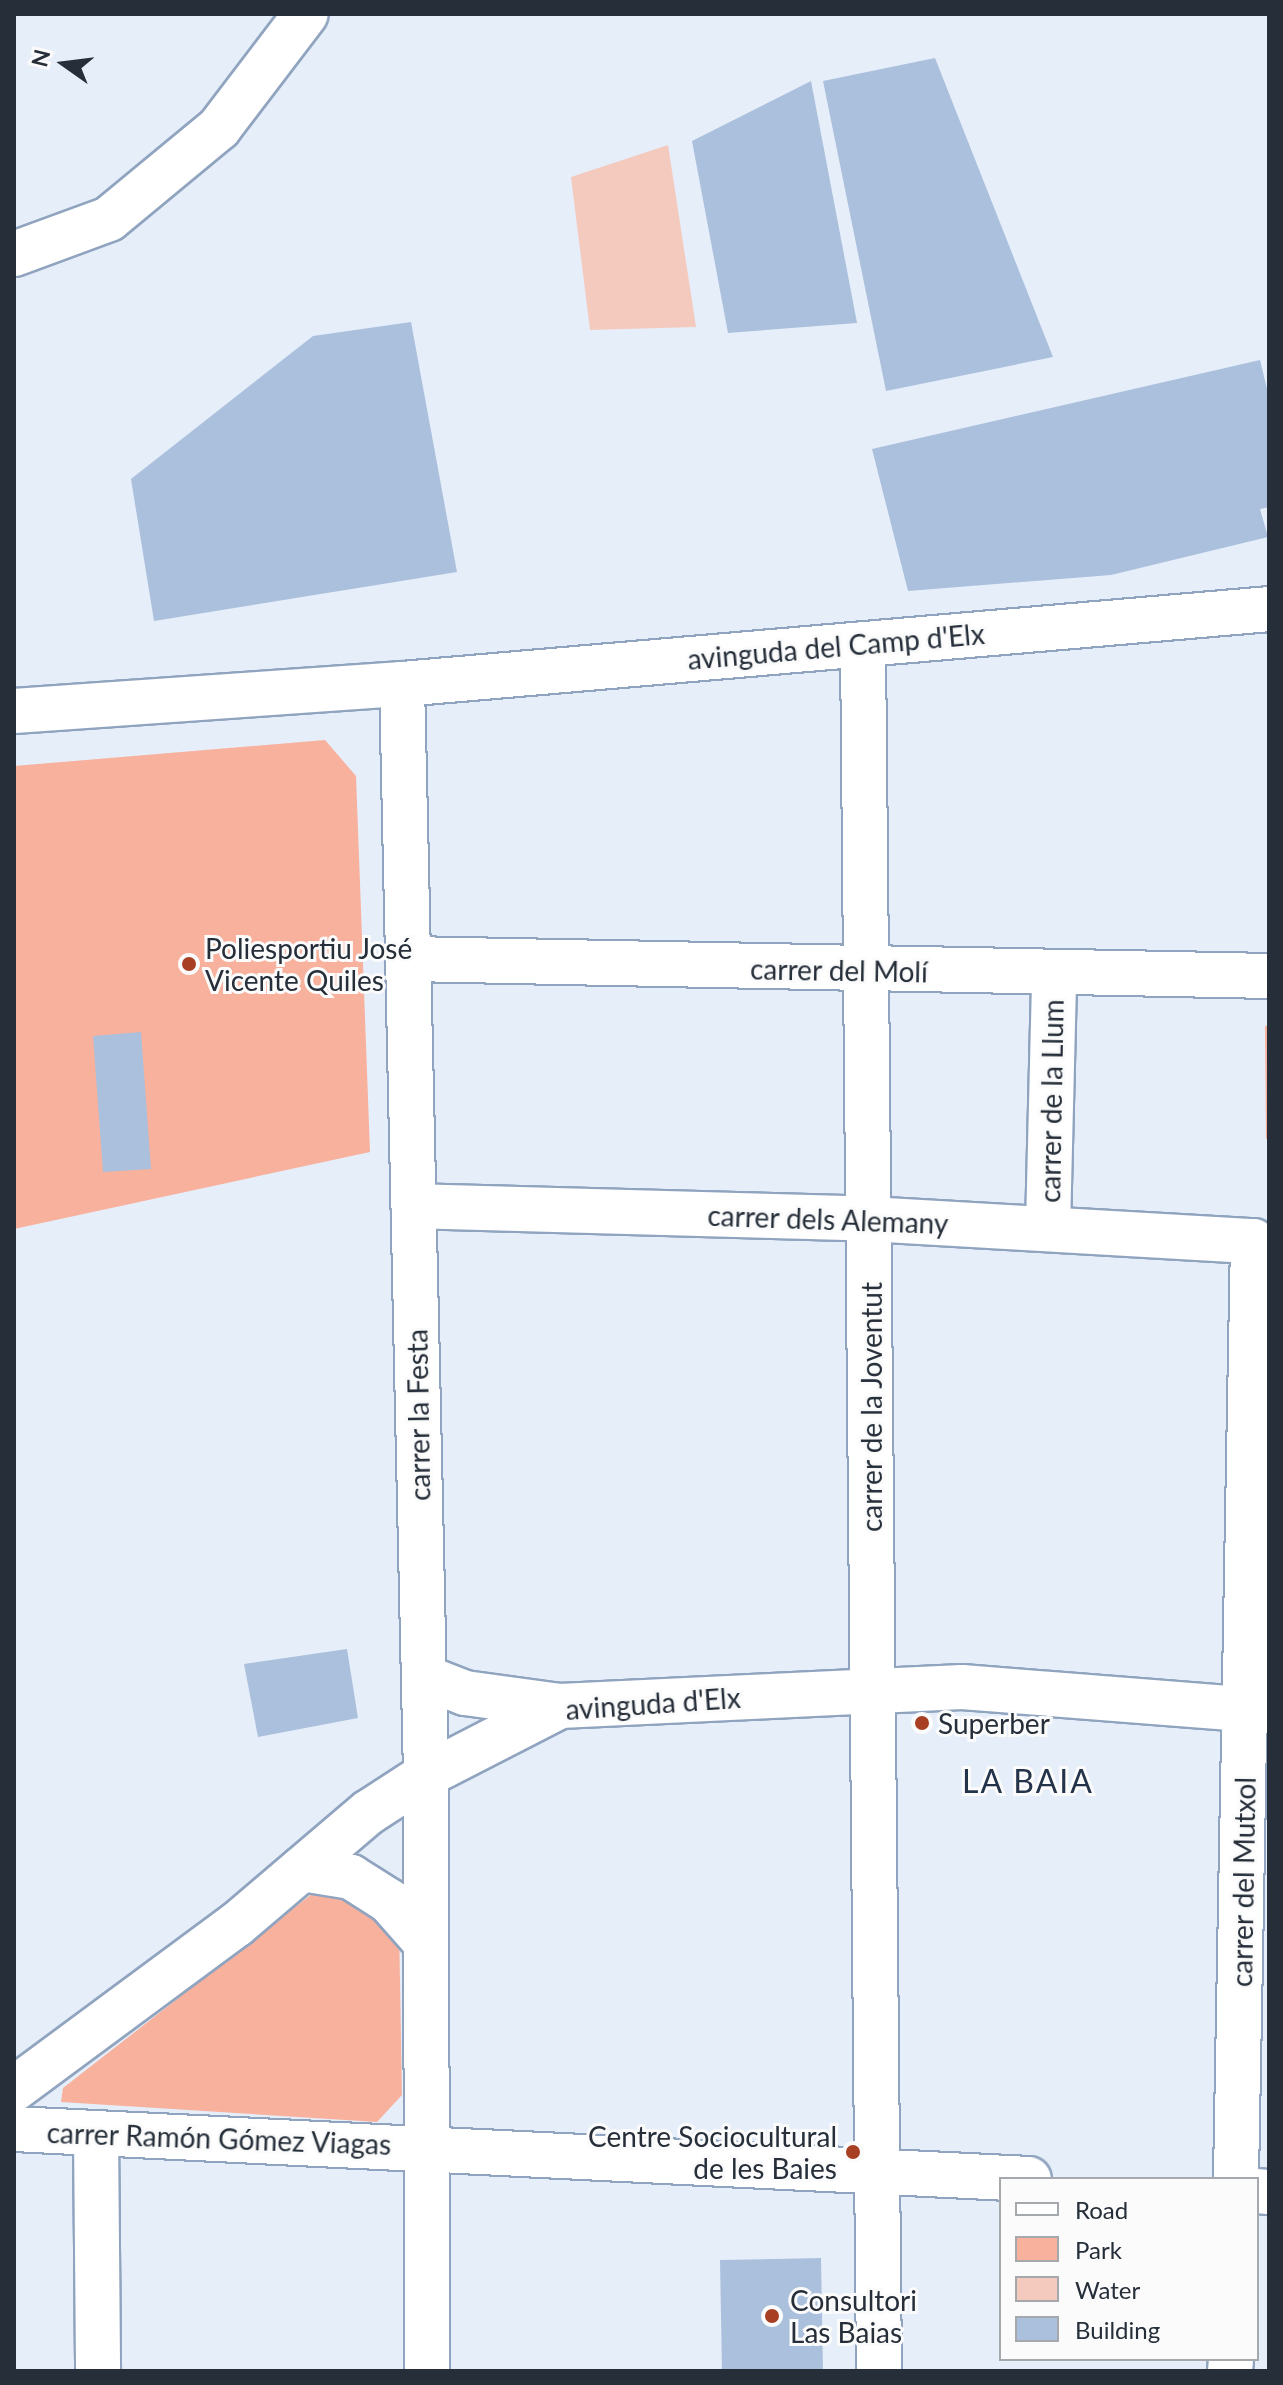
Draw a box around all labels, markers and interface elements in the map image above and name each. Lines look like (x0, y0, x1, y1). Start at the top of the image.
north arrow (24, 24, 104, 104)
text: N (25, 47, 55, 70)
street label: avinguda del Camp d'Elx (686, 616, 986, 676)
place label: Poliesportiu José Vicente Quiles (205, 931, 413, 997)
street label: carrer del Molí (750, 952, 928, 988)
marker: Poliesportiu José Vicente Quiles (180, 955, 198, 973)
street label: carrer de la Llum (1032, 999, 1070, 1203)
street label: carrer dels Alemany (706, 1198, 950, 1240)
street label: carrer de la Joventut (854, 1281, 888, 1533)
street label: carrer la Festa (400, 1329, 436, 1501)
street label: avinguda d'Elx (564, 1680, 742, 1726)
place label: Superber (938, 1706, 1050, 1740)
marker: Superber (913, 1714, 931, 1732)
district label: LA BAIA (962, 1762, 1094, 1800)
street label: carrer del Mutxol (1224, 1776, 1262, 1988)
street label: carrer Ramón Gómez Viagas (45, 2115, 393, 2161)
place label: Centre Sociocultural de les Baies (588, 2119, 837, 2185)
marker: Centre Sociocultural de les Baies (844, 2143, 862, 2161)
legend (999, 2177, 1259, 2361)
text: Road (1075, 2195, 1128, 2224)
text: Park (1075, 2235, 1122, 2264)
text: Water (1075, 2275, 1140, 2304)
place label: Consultori Las Baias (790, 2283, 917, 2349)
marker: Consultori Las Baias (761, 2305, 783, 2327)
text: Building (1075, 2315, 1160, 2344)

